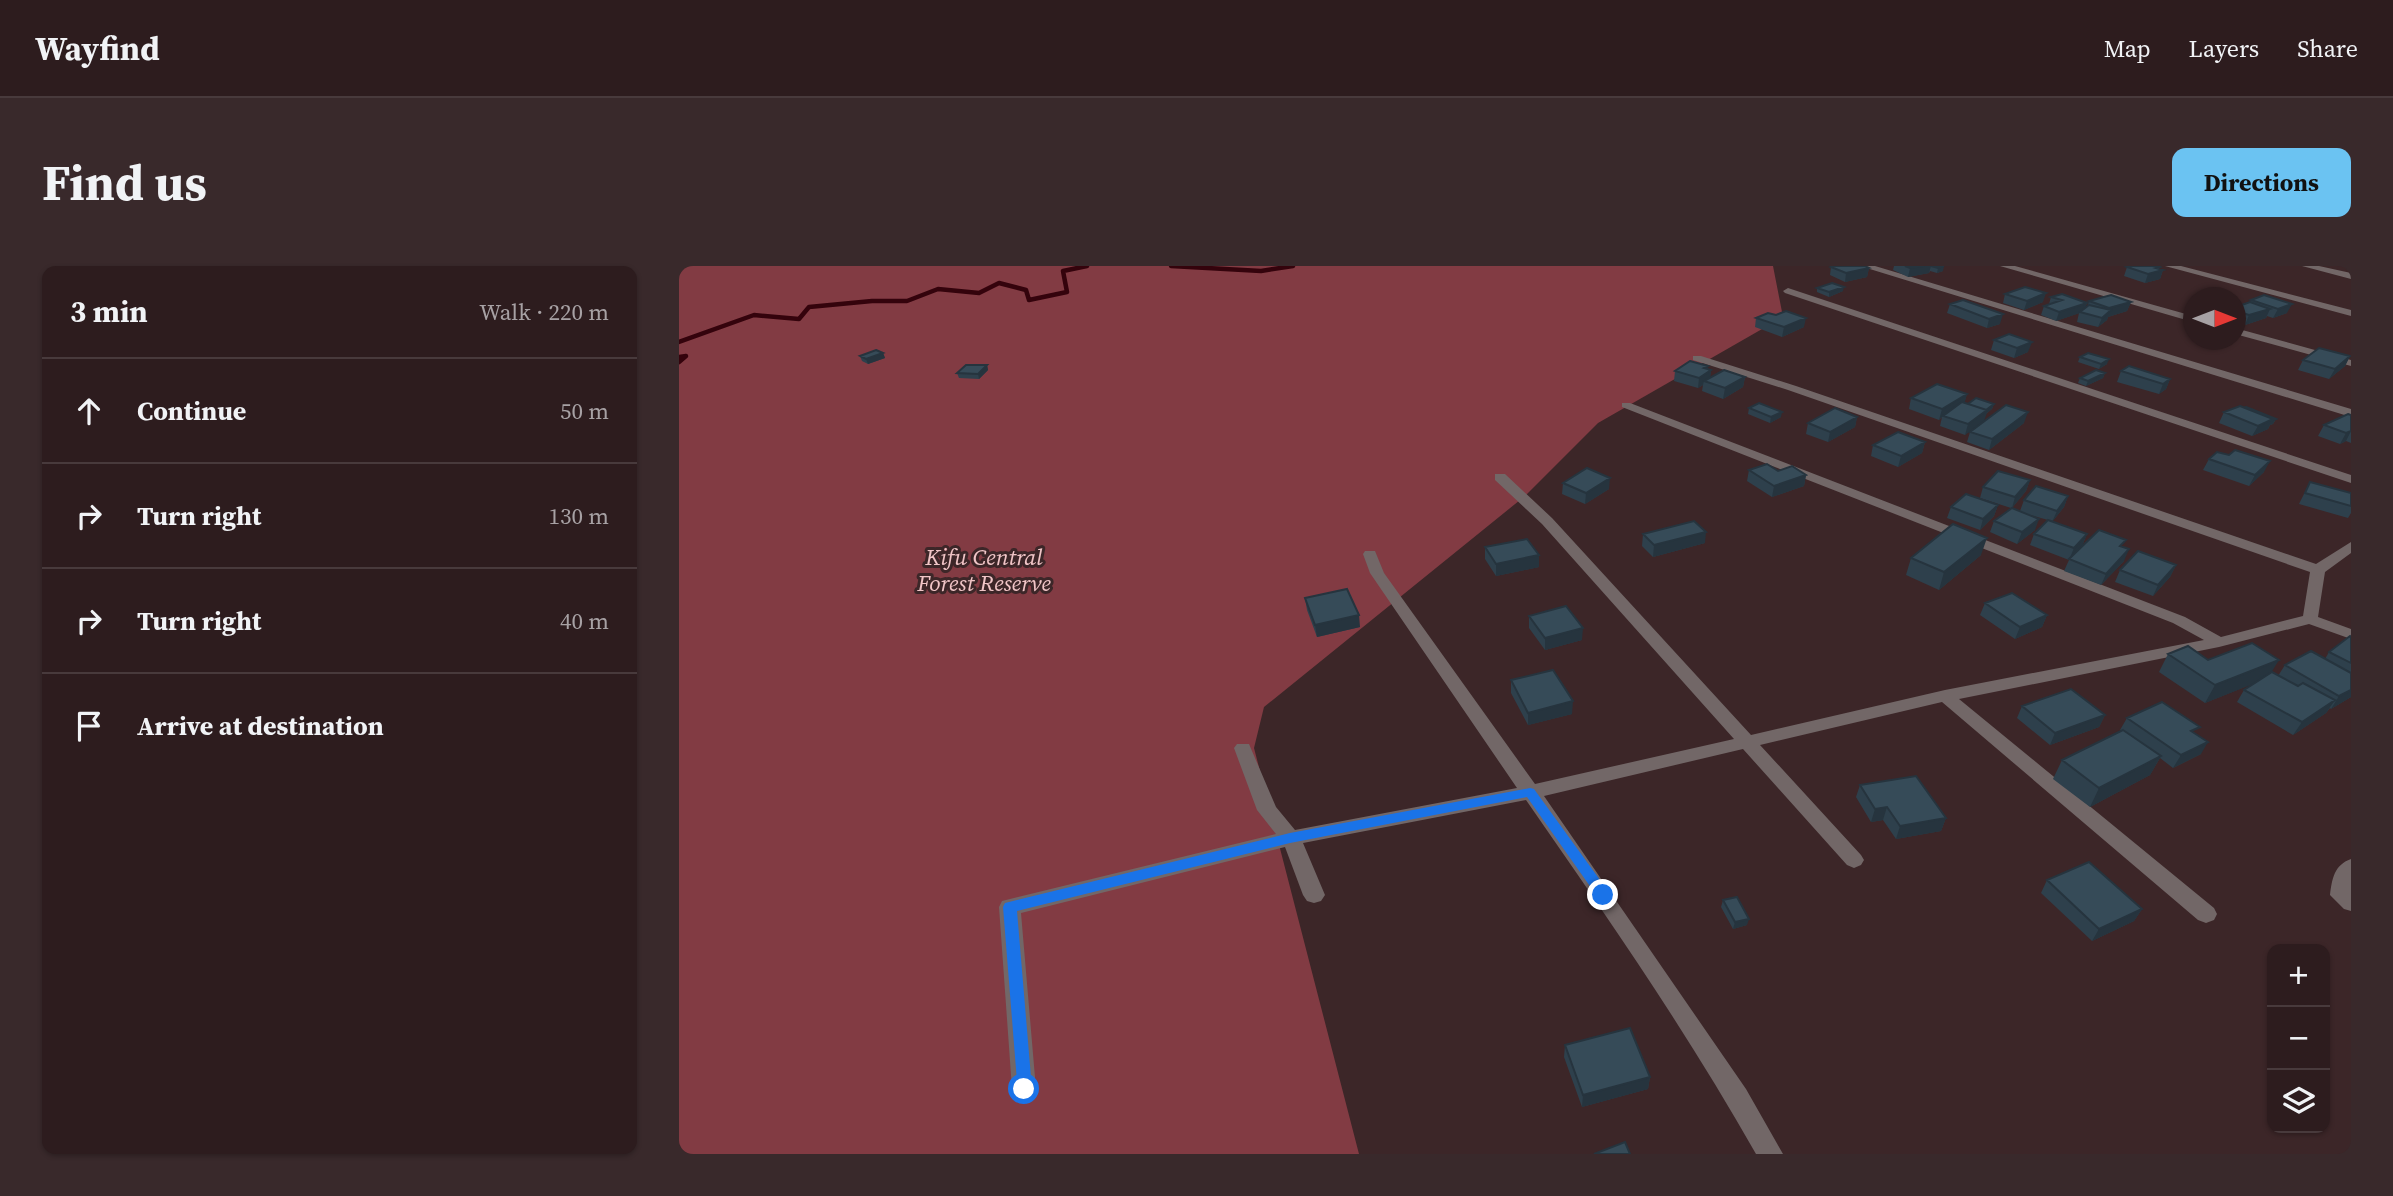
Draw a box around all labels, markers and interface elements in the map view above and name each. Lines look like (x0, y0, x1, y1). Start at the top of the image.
text: Wayfind (35, 26, 160, 71)
text: Map (2104, 32, 2151, 65)
text: Layers (2189, 32, 2259, 65)
text: Share (2297, 32, 2358, 65)
button: Directions (2172, 148, 2351, 217)
text: Find us (42, 149, 207, 216)
north arrow (2183, 287, 2246, 350)
text: 3 min (70, 291, 148, 332)
text: Walk · 220 m (479, 296, 609, 328)
icon: ahead (70, 392, 108, 430)
text: Continue (137, 393, 246, 429)
text: 50 m (560, 395, 609, 427)
icon: right (70, 497, 108, 535)
text: Turn right (137, 498, 261, 534)
text: 130 m (548, 500, 609, 532)
park label: Kifu Central Forest Reserve (916, 541, 1051, 599)
icon: right (70, 602, 108, 640)
text: Turn right (137, 603, 261, 639)
text: 40 m (560, 605, 609, 637)
icon: arrive (70, 707, 108, 745)
text: Arrive at destination (137, 708, 384, 744)
route end (1587, 879, 1618, 910)
map controls (2267, 944, 2330, 1133)
button: + (2267, 944, 2330, 1007)
button: − (2267, 1007, 2330, 1070)
button: layers (2267, 1070, 2330, 1133)
route start (1008, 1073, 1039, 1104)

